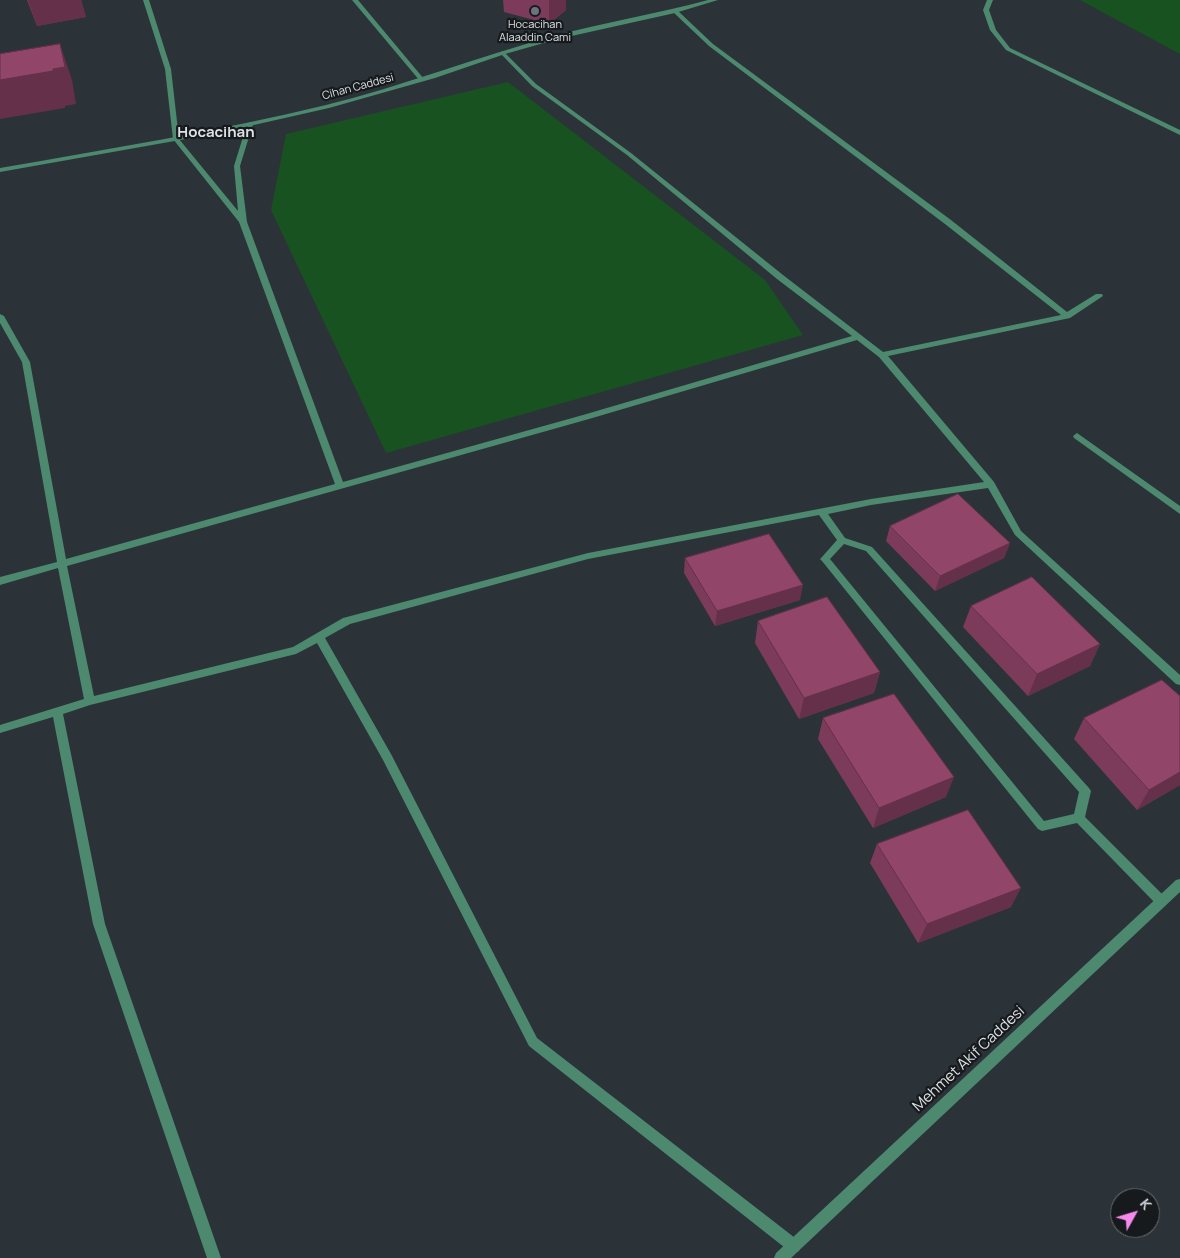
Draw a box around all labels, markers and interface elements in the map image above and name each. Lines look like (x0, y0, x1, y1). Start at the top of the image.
marker: Hocacihan Alaaddin Cami (529, 5, 541, 17)
place label: Hocacihan Alaaddin Cami (499, 18, 571, 44)
street label: Cihan Caddesi (321, 71, 395, 103)
district label: Hocacihan (177, 124, 255, 142)
street label: Mehmet Akif Caddesi (909, 1002, 1029, 1116)
north arrow (1110, 1188, 1160, 1238)
text: K (1136, 1194, 1157, 1213)

